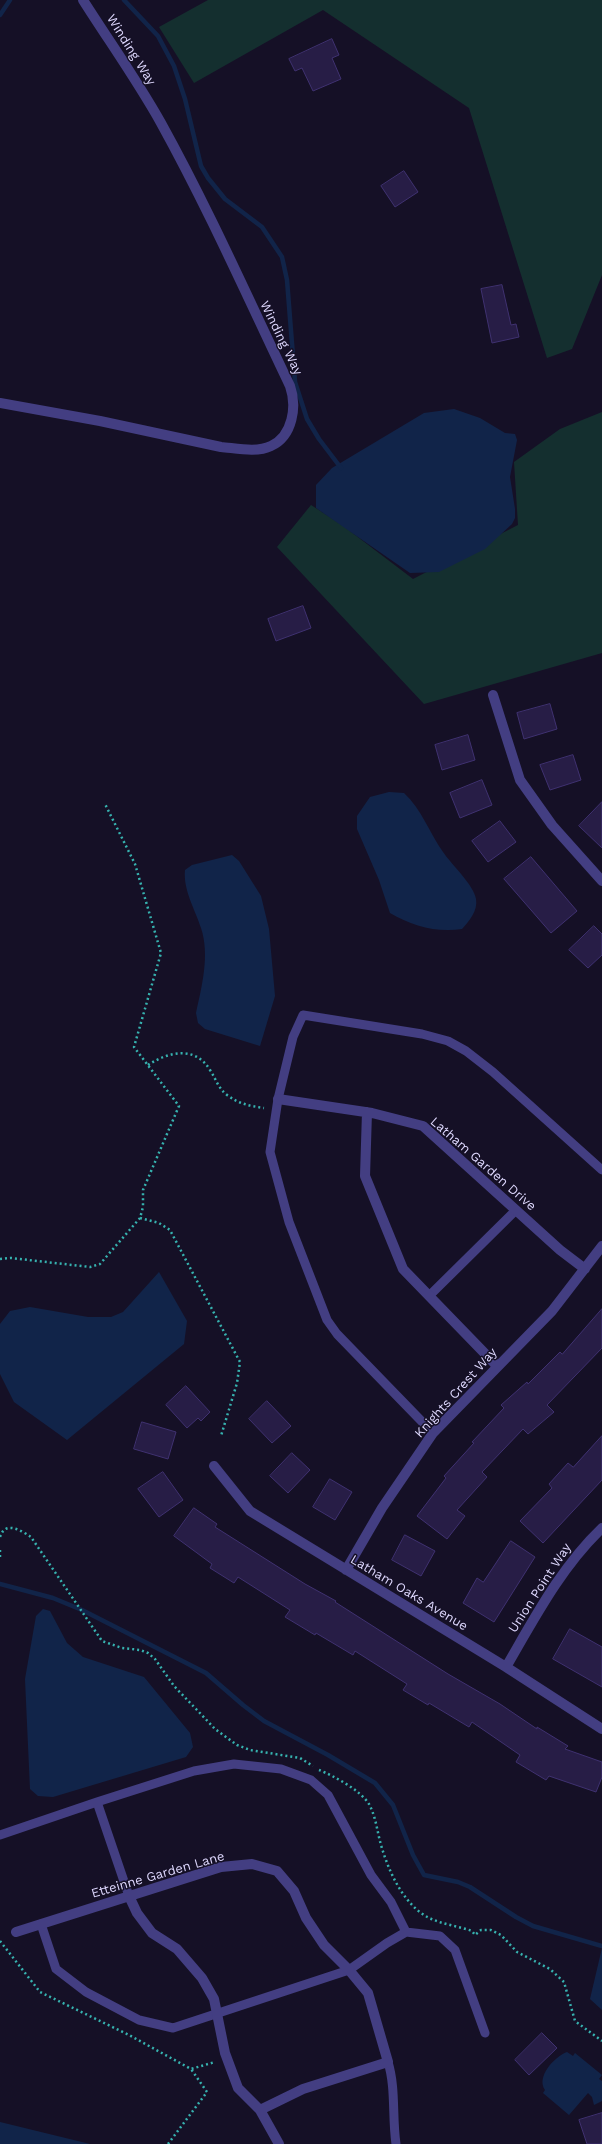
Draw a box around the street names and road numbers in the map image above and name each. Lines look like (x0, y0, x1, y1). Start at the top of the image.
street label: Winding Way (103, 12, 159, 88)
street label: Winding Way (256, 298, 306, 378)
street label: Latham Garden Drive (427, 1114, 539, 1214)
street label: Knights Crest Way (412, 1345, 500, 1441)
street label: Union Point Way (505, 1540, 575, 1636)
street label: Latham Oaks Avenue (348, 1552, 470, 1634)
street label: Etteinne Garden Lane (90, 1849, 226, 1901)

